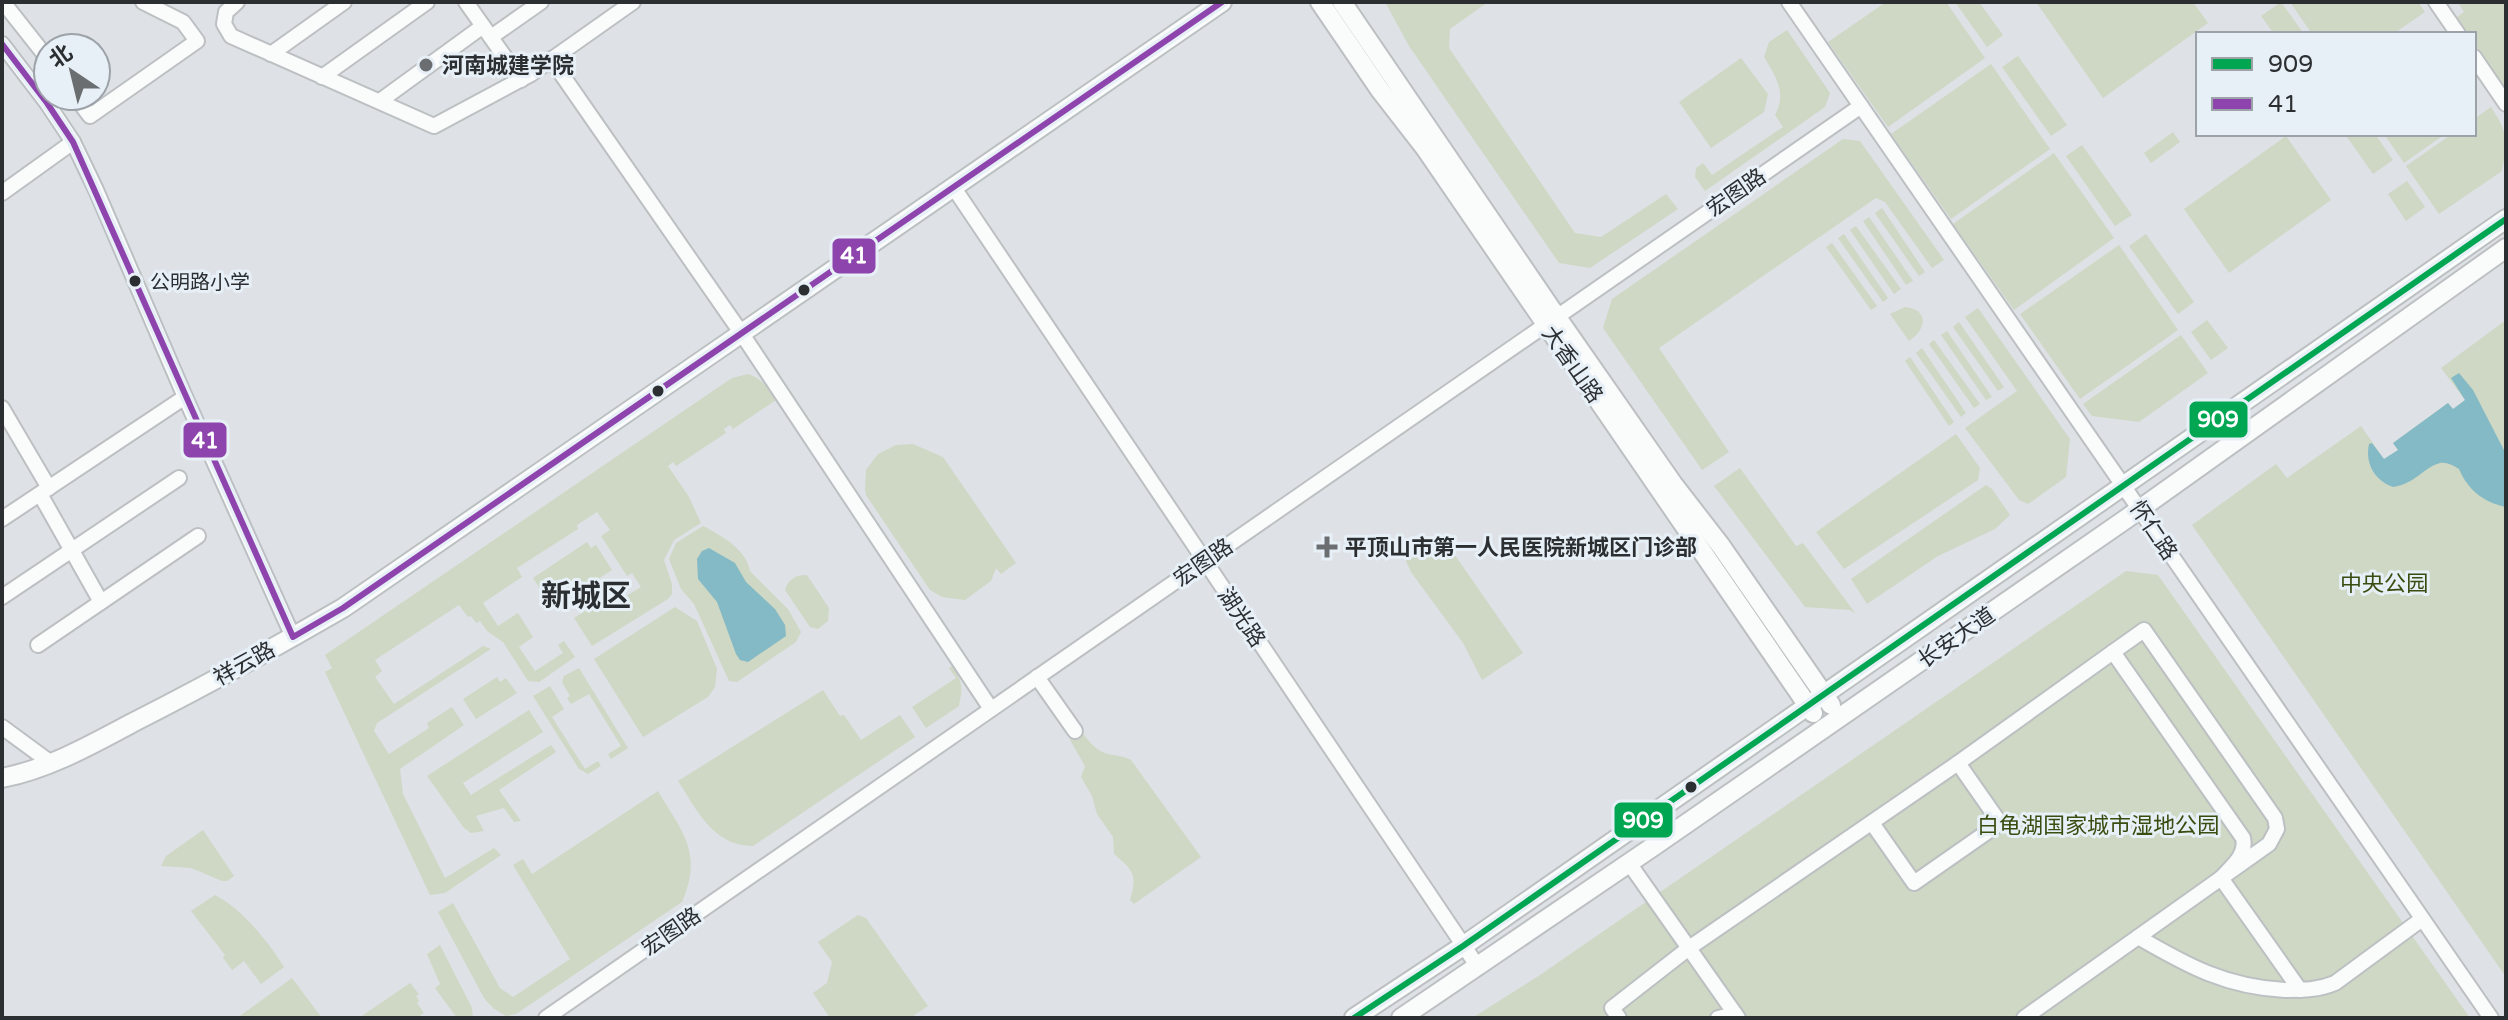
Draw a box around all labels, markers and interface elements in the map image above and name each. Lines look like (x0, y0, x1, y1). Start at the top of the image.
north arrow (32, 32, 112, 112)
legend (2196, 32, 2476, 136)
text: 北 (45, 39, 78, 73)
text: 909 (2268, 50, 2313, 79)
place label: 河南城建学院 (442, 53, 574, 79)
marker: 河南城建学院 (417, 56, 435, 74)
text: 41 (2268, 90, 2298, 119)
street label: 宏图路 (1702, 163, 1771, 222)
line badge: 41 (831, 237, 877, 275)
text: 41 (840, 243, 868, 269)
place label: 公明路小学 (150, 271, 250, 295)
marker: 公明路小学 (127, 273, 143, 289)
unlabelled marker (796, 282, 812, 298)
street label: 大香山路 (1536, 321, 1608, 408)
unlabelled marker (650, 383, 666, 399)
line badge: 909 (2188, 400, 2249, 439)
text: 909 (2197, 407, 2239, 433)
line badge: 41 (182, 421, 228, 459)
text: 41 (191, 428, 219, 454)
street label: 怀仁路 (2124, 496, 2182, 565)
street label: 宏图路 (1169, 533, 1238, 592)
place label: 平顶山市第一人民医院新城区门诊部 (1345, 535, 1697, 561)
marker: 平顶山市第一人民医院新城区门诊部 (1316, 536, 1338, 558)
park label: 中央公园 (2340, 571, 2428, 597)
district label: 新城区 (541, 578, 631, 615)
street label: 湖光路 (1212, 583, 1270, 652)
street label: 长安大道 (1913, 602, 2000, 674)
street label: 祥云路 (209, 637, 280, 691)
unlabelled marker (1683, 779, 1699, 795)
line badge: 909 (1613, 801, 1674, 839)
text: 909 (1622, 808, 1664, 834)
park label: 白龟湖国家城市湿地公园 (1977, 813, 2219, 839)
street label: 宏图路 (637, 902, 706, 961)

